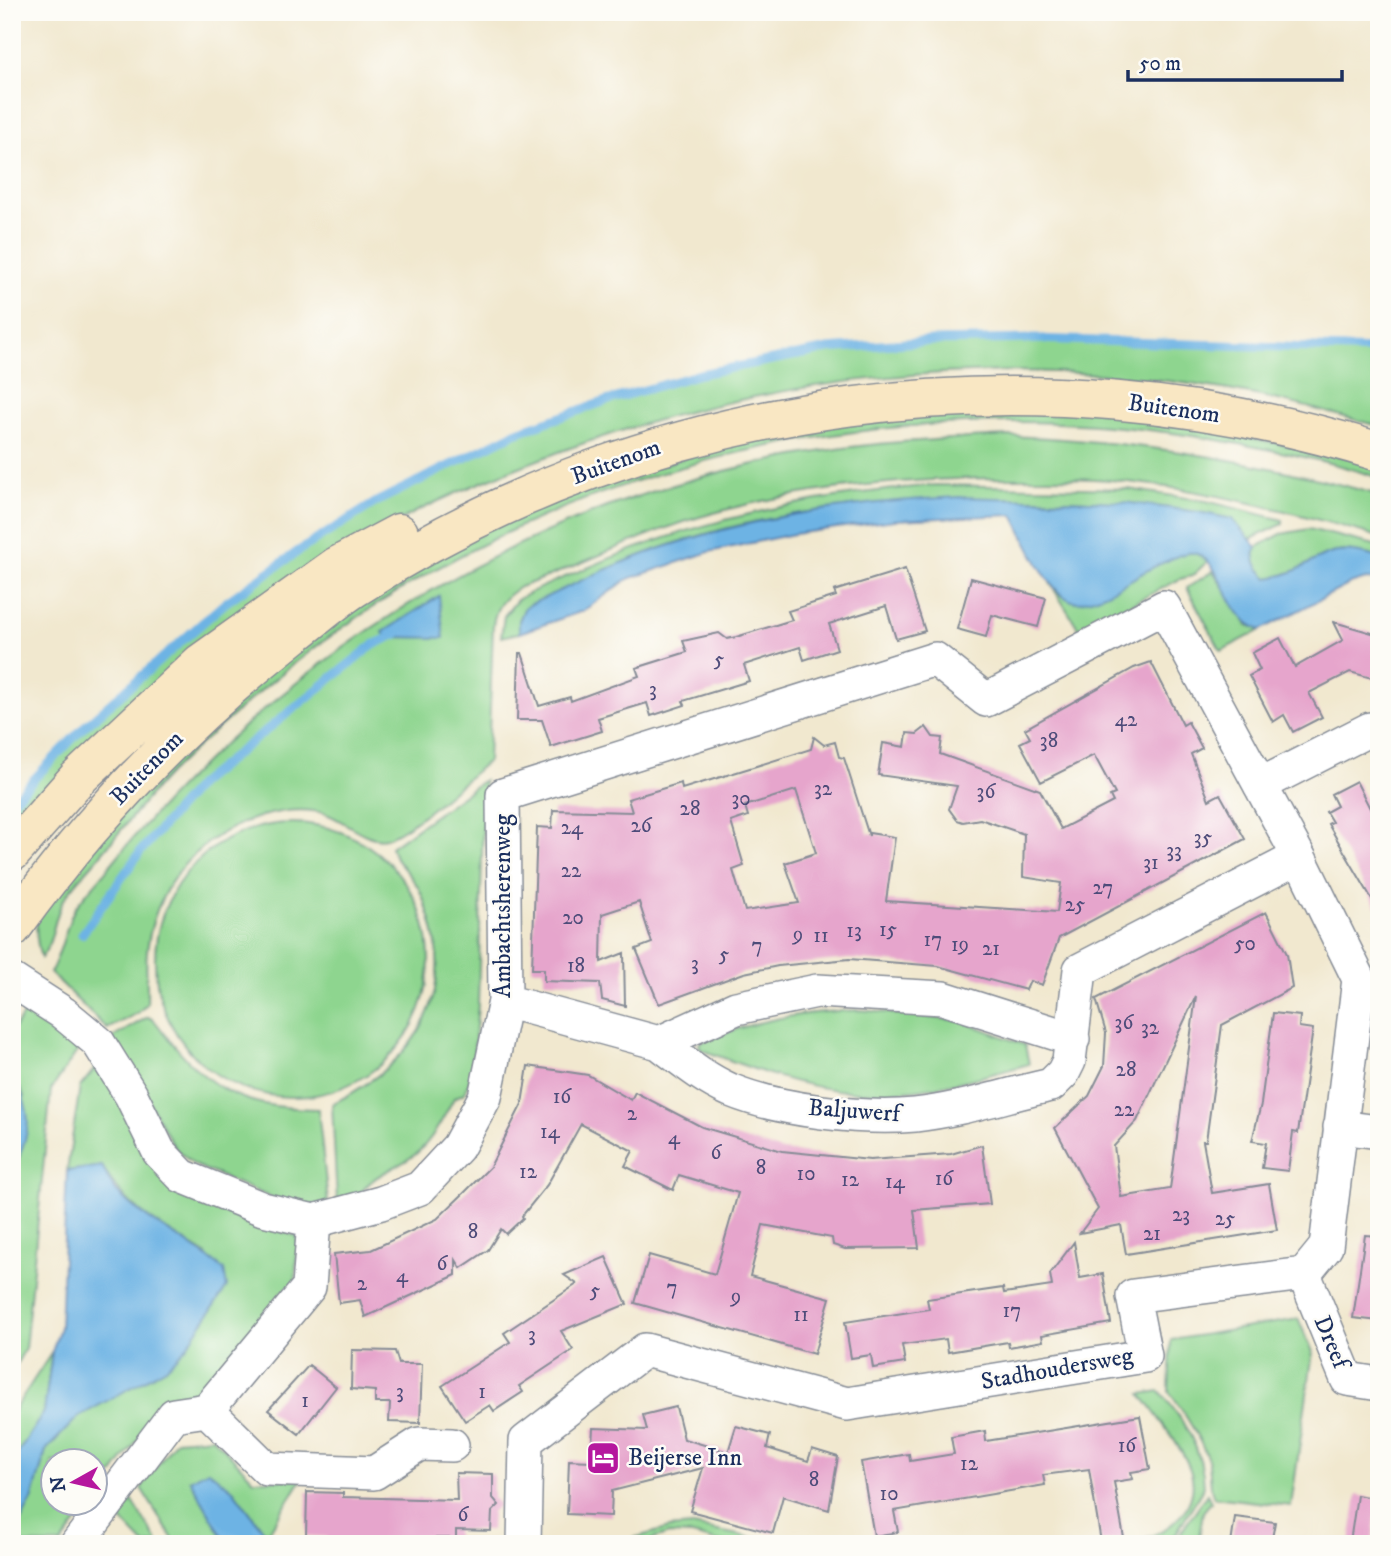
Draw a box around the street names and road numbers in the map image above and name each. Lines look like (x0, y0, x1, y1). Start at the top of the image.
street label: Buitenom (1126, 388, 1222, 430)
street label: Buitenom (567, 432, 665, 492)
street label: Buitenom (104, 724, 190, 812)
street label: Ambachtsherenweg (488, 814, 518, 998)
street label: Baljuwerf (807, 1093, 904, 1129)
street label: Dreef (1307, 1311, 1357, 1376)
street label: Stadhoudersweg (979, 1341, 1136, 1397)

